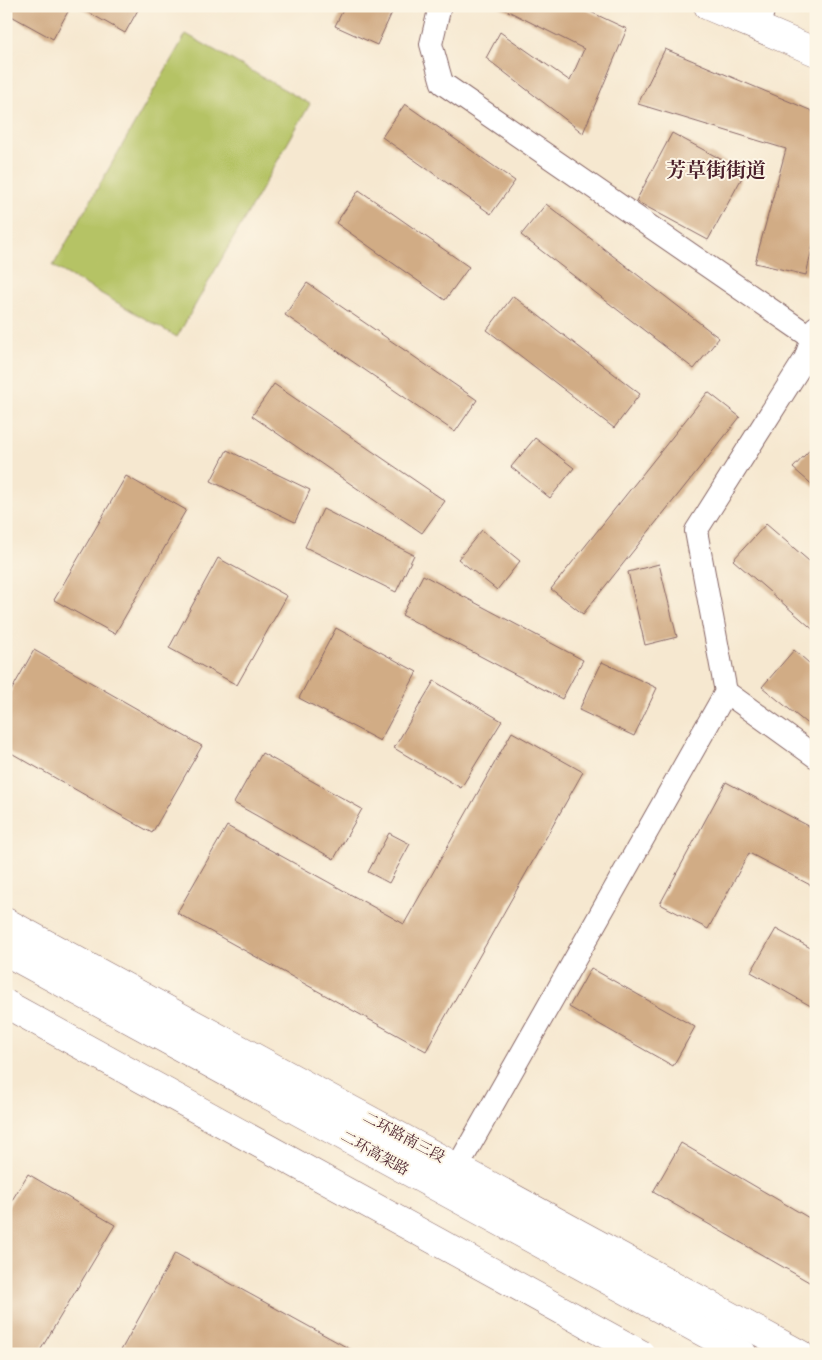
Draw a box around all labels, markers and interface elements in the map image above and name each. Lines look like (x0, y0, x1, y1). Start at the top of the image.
district label: 芳草街街道 (666, 158, 766, 182)
street label: 二环路南三段 (360, 1108, 448, 1166)
street label: 二环高架路 (338, 1127, 412, 1179)

